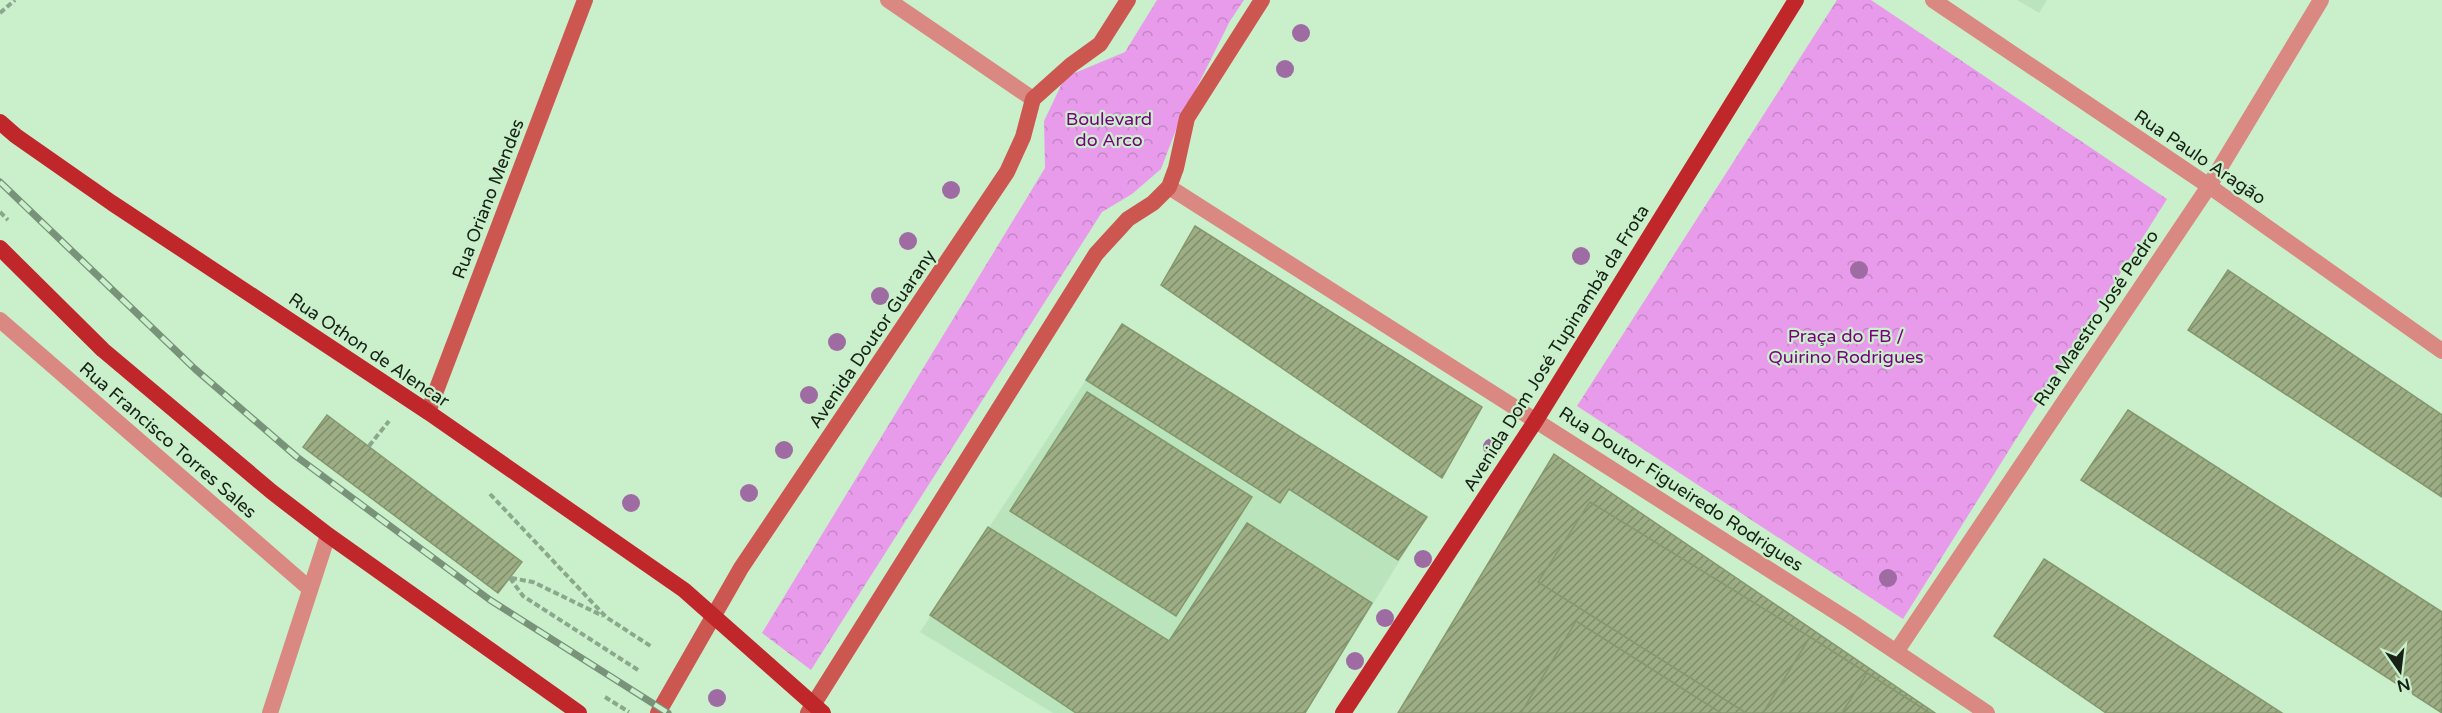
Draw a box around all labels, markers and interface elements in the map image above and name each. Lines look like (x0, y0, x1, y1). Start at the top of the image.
street label: Rua Paulo Aragão (2130, 105, 2270, 209)
park label: Boulevard do Arco (1066, 108, 1152, 151)
street label: Rua Oriano Mendes (447, 116, 529, 282)
street label: Avenida Dom José Tupinambá da Frota (1458, 201, 1654, 495)
street label: Rua Maestro José Pedro (2029, 226, 2163, 410)
street label: Avenida Doutor Guarany (804, 245, 940, 432)
street label: Rua Othon de Alencar (284, 288, 454, 412)
park label: Praça do FB / Quirino Rodrigues (1768, 325, 1924, 368)
street label: Rua Francisco Torres Sales (75, 357, 261, 523)
street label: Rua Doutor Figueiredo Rodrigues (1555, 402, 1807, 576)
north arrow (2370, 641, 2430, 701)
text: N (2395, 673, 2412, 696)

